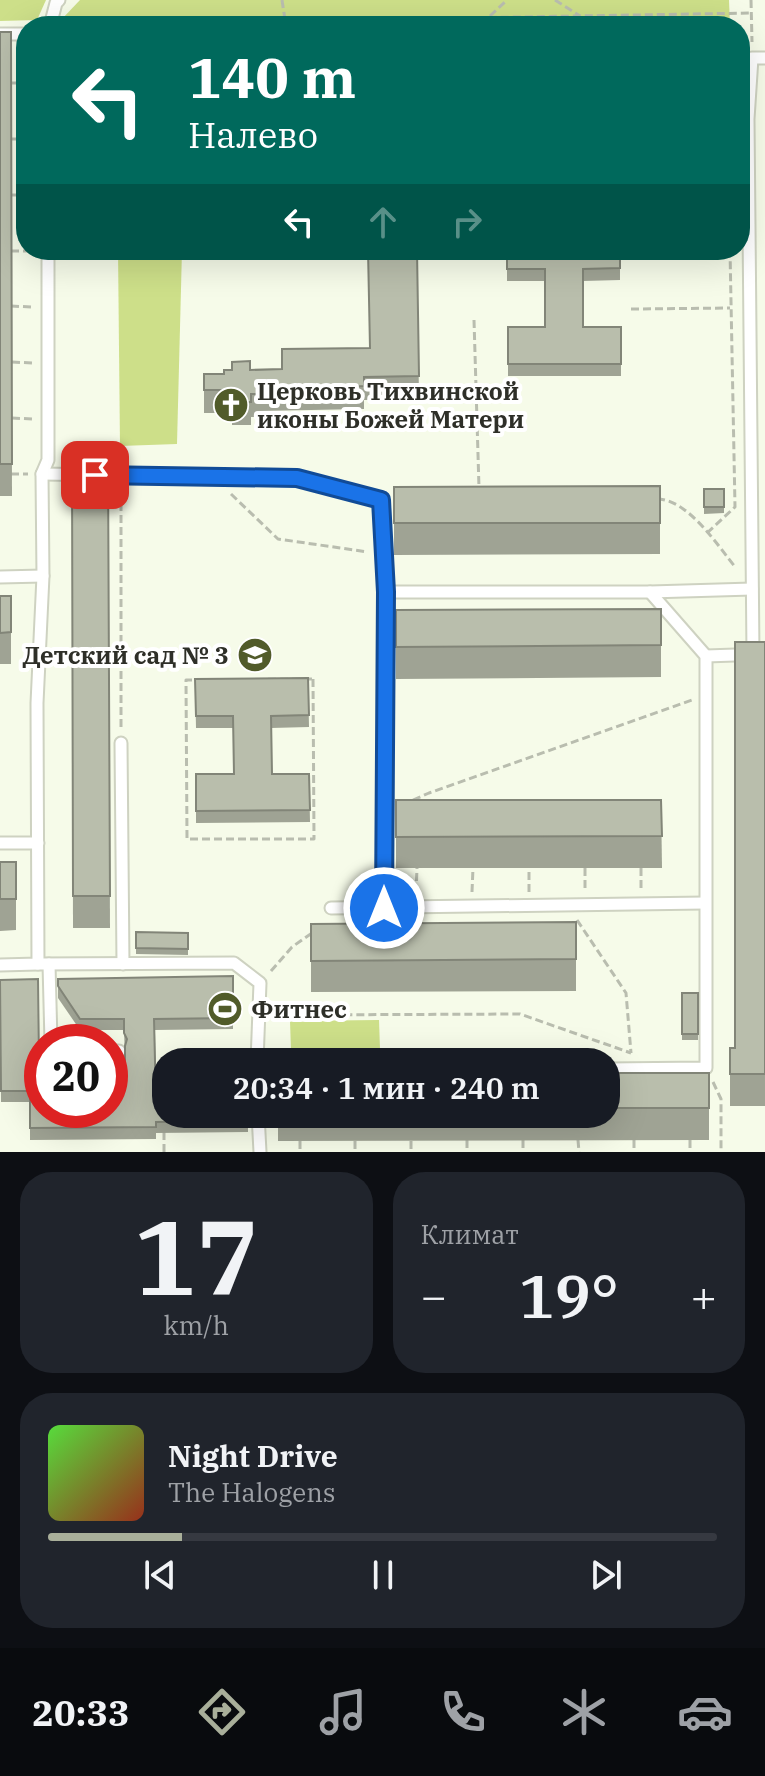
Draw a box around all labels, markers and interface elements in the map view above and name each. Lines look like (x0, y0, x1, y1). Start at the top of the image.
text: 140 m (188, 41, 356, 113)
icon: left (56, 48, 160, 152)
text: Налево (188, 111, 318, 158)
icon: left (277, 200, 321, 244)
icon: ahead (361, 200, 405, 244)
icon: right (445, 200, 489, 244)
place label: Церковь Тихвинской иконы Божей Матери (257, 375, 524, 435)
church icon: Церковь Тихвинской иконы Божей Матери (212, 386, 250, 424)
pin (61, 441, 129, 509)
icon: arrive (73, 453, 117, 497)
school or university icon: Детский сад № 3 (236, 636, 274, 674)
place label: Детский сад № 3 (22, 639, 229, 671)
position arrow (342, 866, 426, 950)
sports icon: Фитнес (206, 990, 244, 1028)
place label: Фитнес (251, 993, 347, 1025)
speed limit sign: 20 (24, 1024, 128, 1128)
text: 20:34 · 1 мин · 240 m (232, 1068, 540, 1107)
text: 17 (134, 1188, 259, 1324)
text: Климат (421, 1217, 519, 1251)
text: 19° (519, 1256, 619, 1335)
text: − (421, 1267, 447, 1324)
text: + (691, 1267, 717, 1324)
text: km/h (163, 1308, 229, 1342)
text: Night Drive (168, 1436, 338, 1475)
text: The Halogens (168, 1475, 336, 1509)
icon: previous (138, 1553, 182, 1597)
icon: pause (361, 1553, 405, 1597)
icon: next (584, 1553, 628, 1597)
icon: directions (194, 1684, 250, 1740)
icon: music (315, 1684, 371, 1740)
icon: phone (435, 1684, 491, 1740)
icon: climate (556, 1684, 612, 1740)
icon: car (677, 1684, 733, 1740)
text: 20:33 (32, 1689, 130, 1736)

